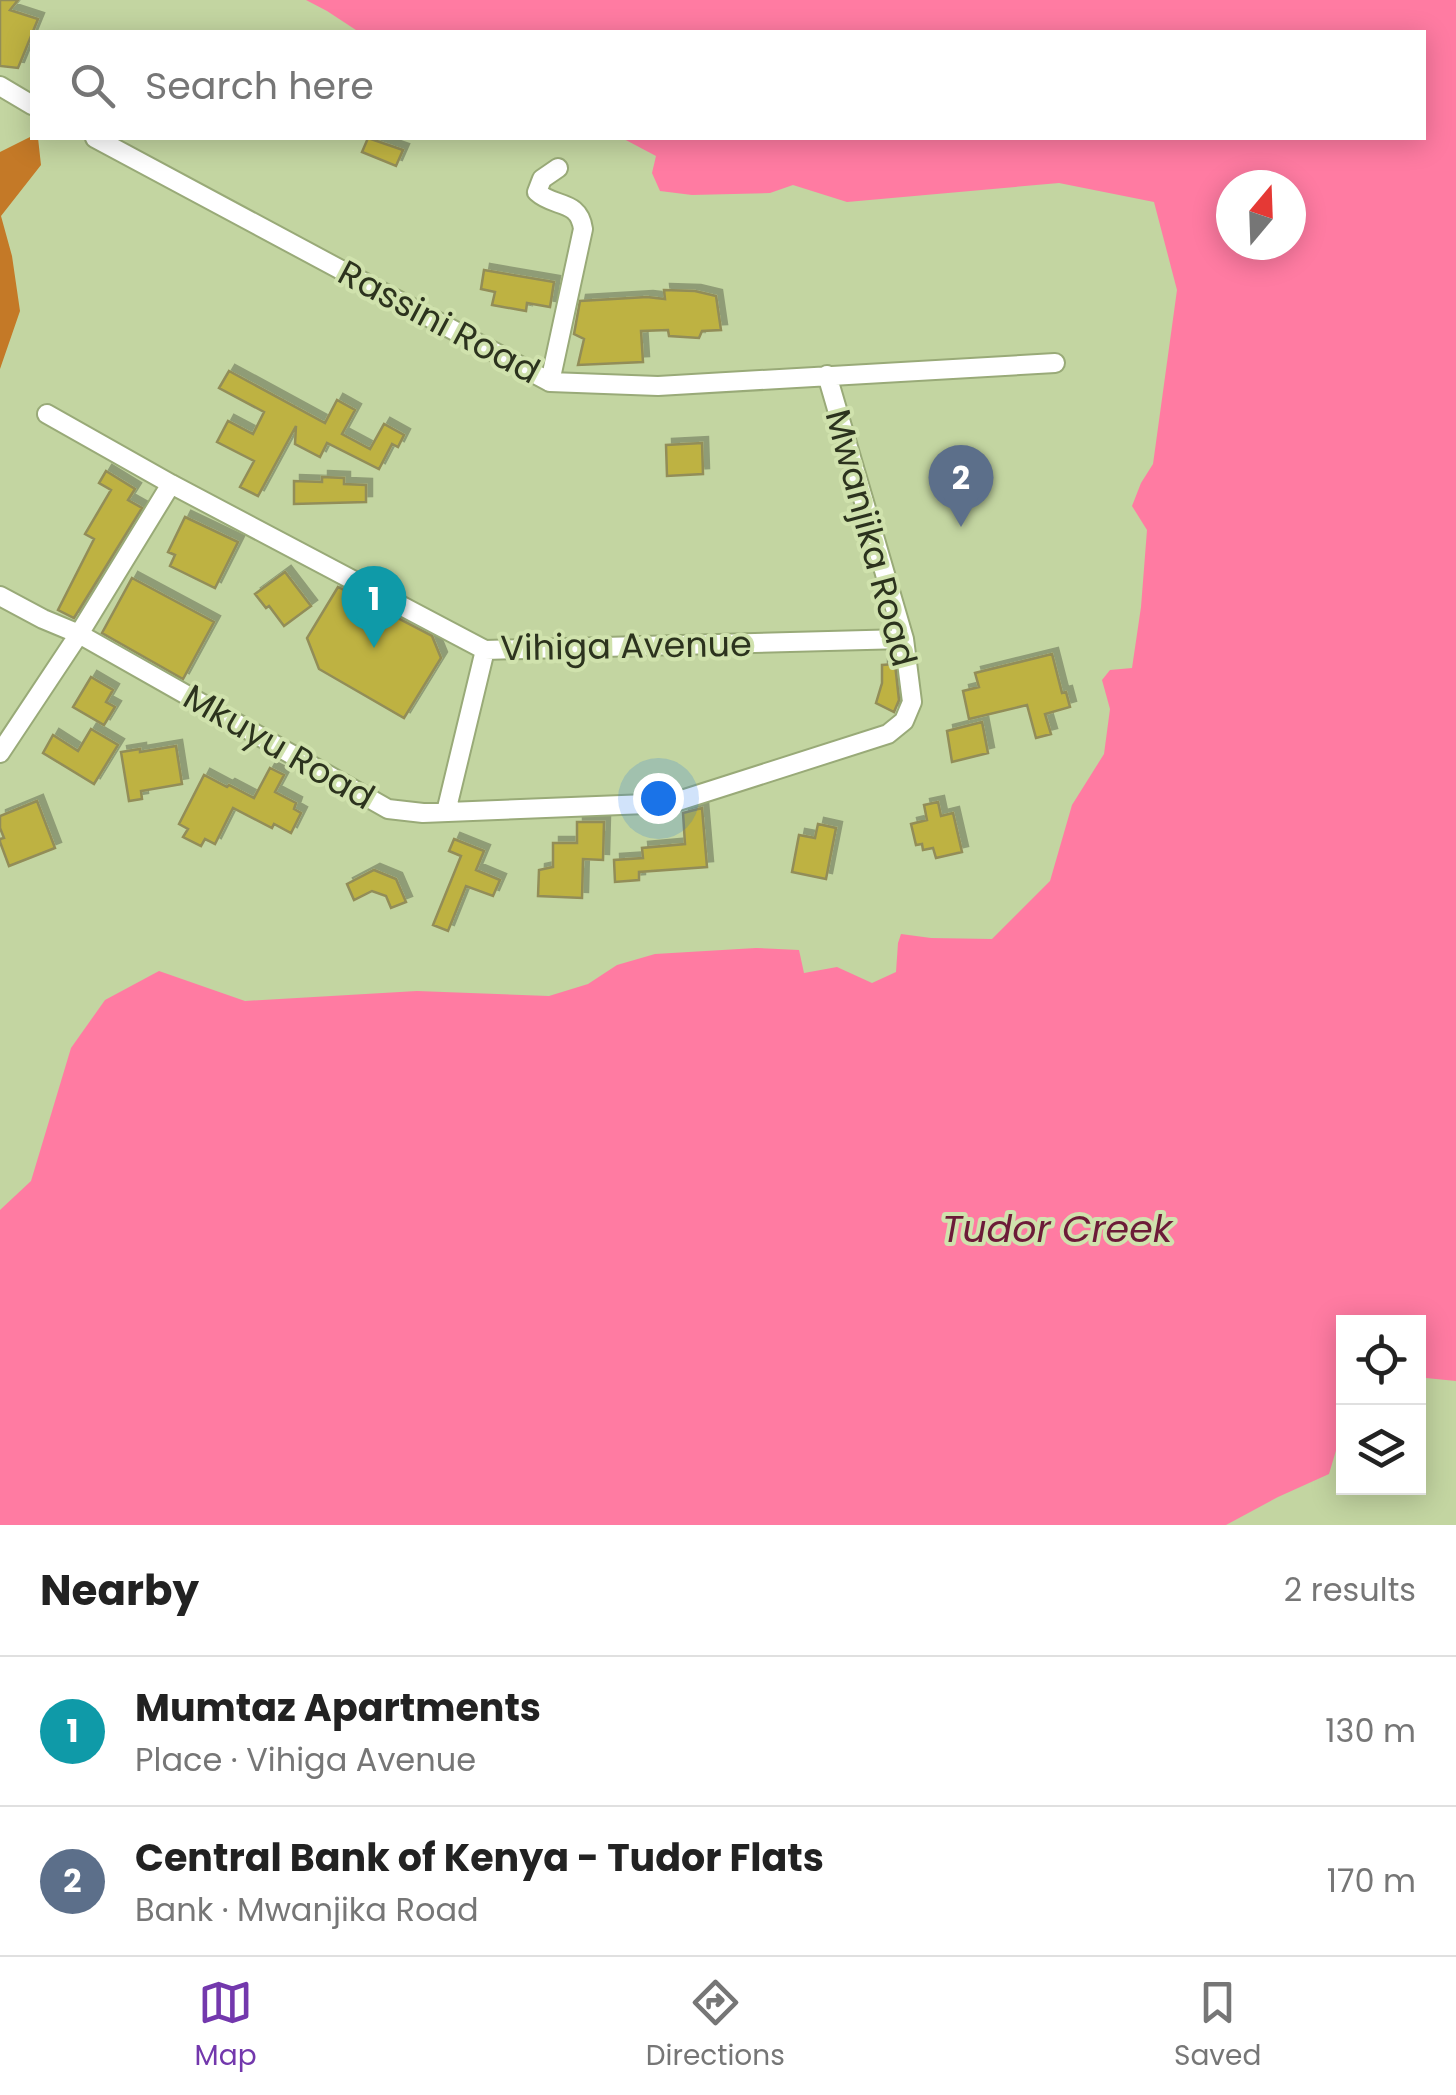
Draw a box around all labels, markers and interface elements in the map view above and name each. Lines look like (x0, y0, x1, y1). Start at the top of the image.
search box (30, 30, 1426, 140)
icon: search (65, 58, 120, 113)
text: Search here (145, 59, 374, 112)
north arrow (1216, 170, 1306, 260)
street label: Rassini Road (330, 248, 549, 395)
street label: Mwanjika Road (814, 404, 929, 672)
pin: 2 (928, 444, 994, 527)
pin: 1 (342, 566, 406, 648)
street label: Vihiga Avenue (500, 619, 752, 672)
street label: Mkuyu Road (175, 672, 384, 821)
your location (633, 773, 684, 824)
water label: Tudor Creek (942, 1202, 1174, 1255)
map controls (1336, 1315, 1426, 1495)
button: locate (1336, 1315, 1426, 1405)
button: layers (1336, 1405, 1426, 1495)
text: Nearby (40, 1561, 199, 1620)
text: 2 results (1284, 1567, 1416, 1612)
text: Mumtaz Apartments (135, 1681, 541, 1734)
text: 1 (66, 1708, 79, 1753)
text: 130 m (1325, 1708, 1416, 1753)
text: Place · Vihiga Avenue (135, 1737, 476, 1782)
text: Central Bank of Kenya - Tudor Flats (135, 1831, 824, 1884)
text: 2 (63, 1858, 82, 1903)
text: 170 m (1327, 1858, 1416, 1903)
text: Bank · Mwanjika Road (135, 1887, 479, 1932)
tab: Map (195, 1975, 257, 2077)
tab: Directions (646, 1975, 785, 2077)
tab: Saved (1174, 1975, 1261, 2077)

